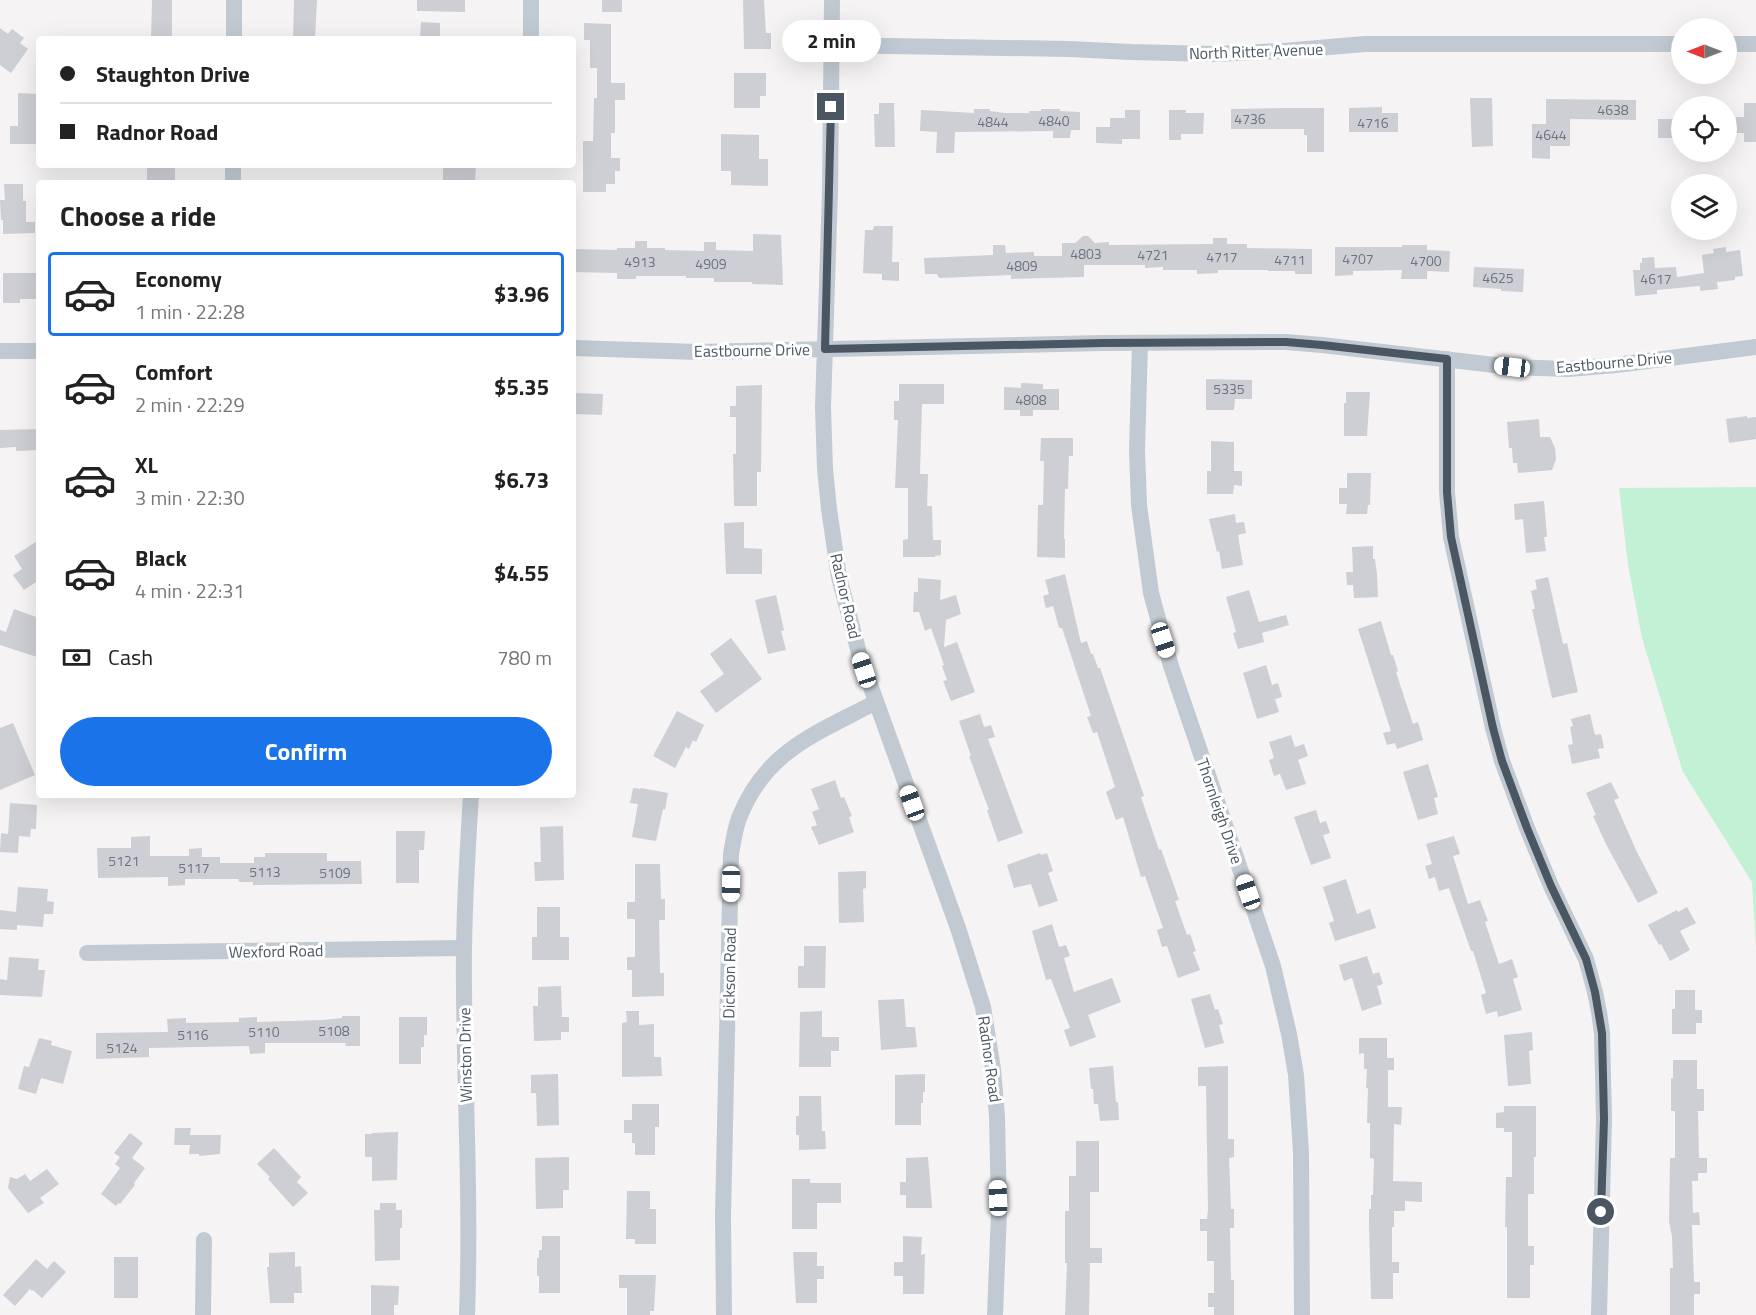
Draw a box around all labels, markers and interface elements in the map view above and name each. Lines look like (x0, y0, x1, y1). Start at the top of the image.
north arrow (1671, 18, 1737, 84)
map controls (1671, 18, 1737, 240)
callout: 2 min (782, 20, 880, 62)
text: 2 min (807, 25, 856, 56)
street label: North Ritter Avenue (1189, 37, 1323, 65)
text: Staughton Drive (96, 57, 250, 91)
route end (817, 93, 844, 120)
button: locate (1671, 96, 1737, 162)
house number: 4638 (1597, 99, 1629, 120)
house number: 4736 (1234, 108, 1266, 129)
house number: 4840 (1038, 110, 1070, 131)
house number: 4844 (977, 111, 1009, 132)
house number: 4716 (1357, 112, 1389, 133)
text: Radnor Road (96, 115, 218, 149)
house number: 4644 (1535, 124, 1567, 145)
button: layers (1671, 174, 1737, 240)
text: Choose a ride (60, 195, 216, 236)
house number: 4803 (1070, 243, 1102, 264)
house number: 4721 (1137, 244, 1169, 265)
house number: 4717 (1206, 246, 1238, 267)
house number: 4707 (1342, 248, 1374, 269)
house number: 4711 (1274, 249, 1306, 270)
house number: 4700 (1410, 250, 1442, 271)
house number: 4913 (624, 251, 656, 272)
house number: 4909 (695, 253, 727, 274)
house number: 4809 (1006, 255, 1038, 276)
text: Economy (135, 262, 222, 296)
icon: car (63, 267, 117, 321)
house number: 4625 (1482, 267, 1514, 288)
house number: 4617 (1640, 268, 1672, 289)
text: $3.96 (494, 277, 549, 311)
text: 1 min · 22:28 (135, 296, 245, 327)
street label: Eastbourne Drive (694, 337, 810, 363)
street label: Eastbourne Drive (1555, 345, 1673, 379)
text: Comfort (135, 355, 213, 389)
car (1493, 356, 1531, 378)
icon: car (63, 360, 117, 414)
text: $5.35 (494, 370, 549, 404)
house number: 5335 (1213, 378, 1245, 399)
text: 2 min · 22:29 (135, 389, 245, 420)
house number: 4808 (1015, 389, 1047, 410)
text: XL (135, 448, 158, 482)
icon: car (63, 453, 117, 507)
text: $6.73 (494, 463, 549, 497)
text: 3 min · 22:30 (135, 482, 245, 513)
text: Black (135, 541, 187, 575)
icon: car (63, 546, 117, 600)
street label: Radnor Road (825, 551, 867, 641)
text: $4.55 (494, 556, 549, 590)
text: 4 min · 22:31 (135, 575, 245, 606)
car (1149, 620, 1177, 660)
text: Cash (108, 640, 153, 674)
icon: cash (60, 641, 93, 674)
text: 780 m (497, 642, 552, 673)
car (850, 650, 878, 690)
button: Confirm (60, 717, 552, 786)
street label: Thornleigh Drive (1191, 755, 1249, 867)
car (897, 783, 927, 823)
house number: 5121 (108, 850, 140, 871)
house number: 5117 (178, 857, 210, 878)
house number: 5113 (249, 861, 281, 882)
house number: 5109 (319, 862, 351, 883)
car (722, 866, 740, 902)
car (1234, 872, 1262, 912)
street label: Dickson Road (716, 927, 742, 1019)
street label: Wexford Road (228, 938, 324, 964)
street label: Winston Drive (452, 1007, 478, 1103)
street label: Radnor Road (972, 1014, 1008, 1104)
house number: 5108 (318, 1020, 350, 1041)
house number: 5110 (248, 1021, 280, 1042)
house number: 5116 (177, 1024, 209, 1045)
house number: 5124 (106, 1037, 138, 1058)
car (988, 1180, 1008, 1216)
route start (1587, 1198, 1614, 1225)

